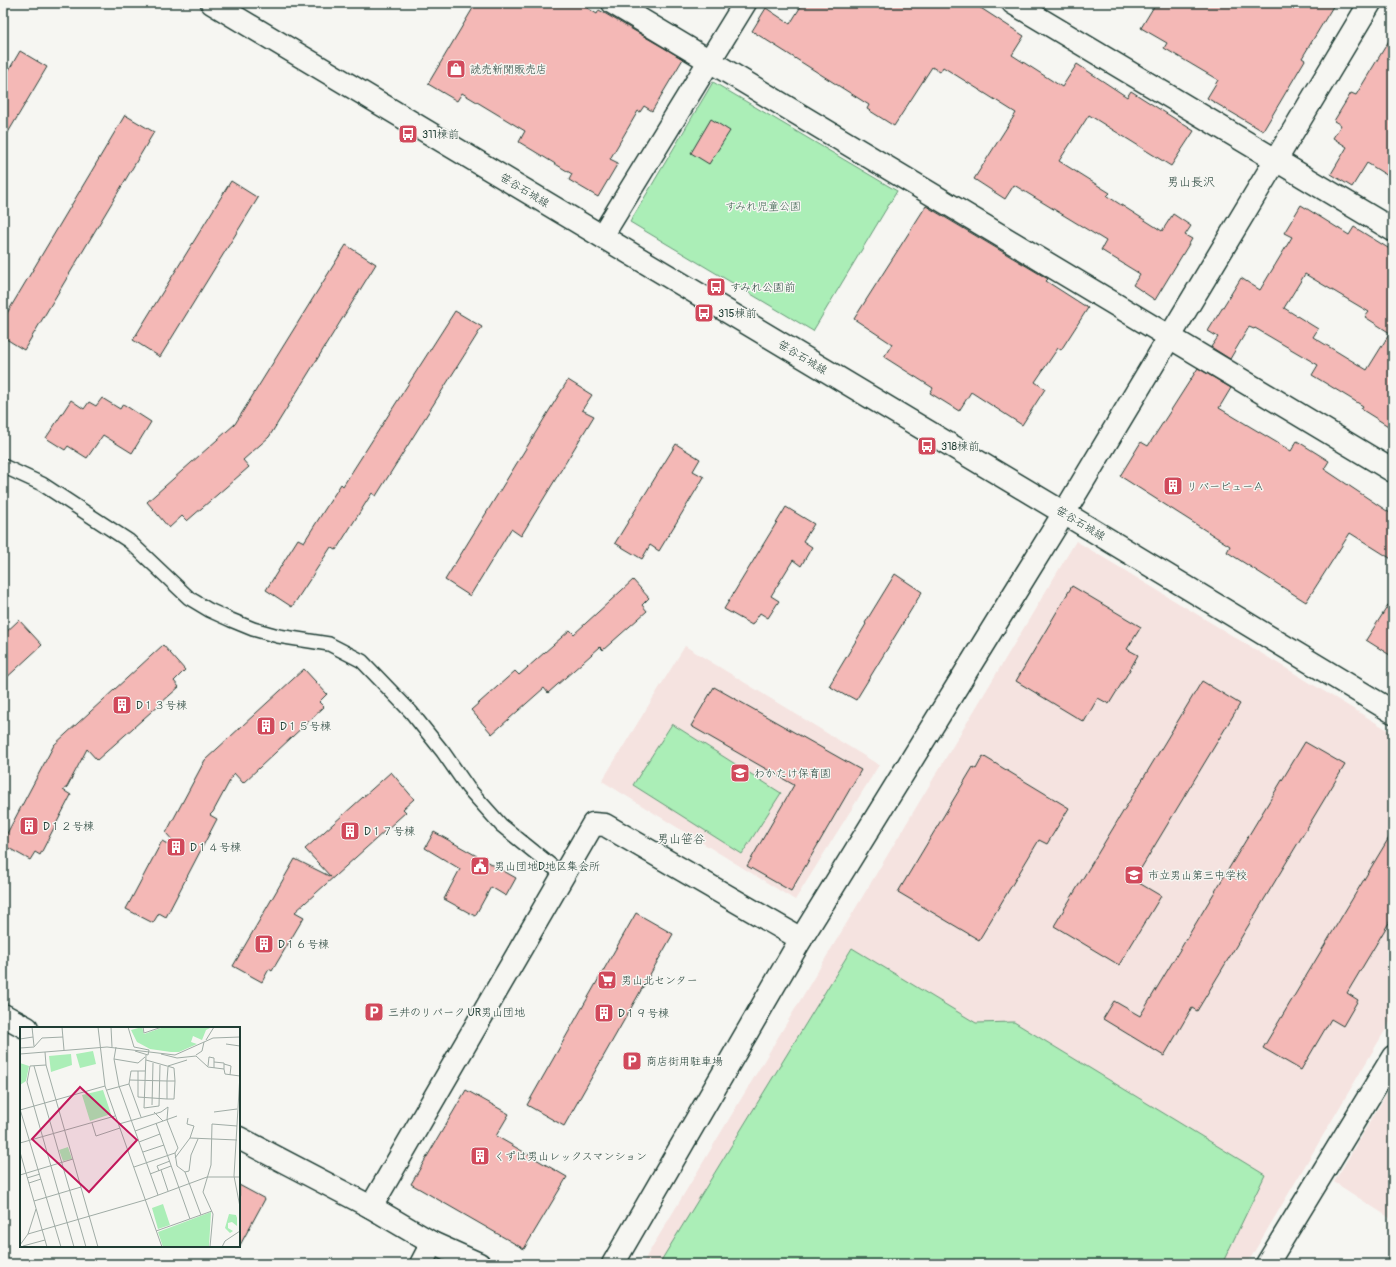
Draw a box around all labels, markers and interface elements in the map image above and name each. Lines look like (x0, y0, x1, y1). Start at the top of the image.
shop icon: 読売新聞販売店 (445, 58, 467, 80)
place label: 読売新聞販売店 (470, 63, 547, 76)
bus stop icon: 311棟前 (397, 123, 419, 145)
place label: 311棟前 (422, 128, 459, 141)
street label: 笹谷石城線 (498, 171, 552, 210)
district label: 男山長沢 (1167, 175, 1215, 190)
park label: すみれ児童公園 (725, 200, 801, 213)
bus stop icon: すみれ公園前 (705, 276, 727, 298)
place label: すみれ公園前 (730, 281, 795, 294)
bus stop icon: 315棟前 (693, 302, 715, 324)
place label: 315棟前 (718, 307, 756, 320)
street label: 笹谷石城線 (776, 338, 830, 377)
bus stop icon: 318棟前 (916, 435, 938, 457)
place label: 318棟前 (941, 440, 979, 453)
building icon: リバービューＡ (1162, 475, 1184, 497)
place label: リバービューＡ (1187, 480, 1264, 493)
street label: 笹谷石城線 (1054, 504, 1108, 543)
building icon: D１３号棟 (111, 694, 133, 716)
place label: D１３号棟 (136, 699, 187, 712)
building icon: D１５号棟 (255, 715, 277, 737)
place label: D１５号棟 (280, 720, 331, 733)
school or university icon: わかたけ保育園 (729, 762, 751, 784)
place label: わかたけ保育園 (754, 767, 831, 780)
building icon: D１２号棟 (18, 815, 40, 837)
place label: D１２号棟 (43, 820, 94, 833)
building icon: D１７号棟 (339, 820, 361, 842)
place label: D１７号棟 (364, 825, 415, 838)
district label: 男山笹谷 (657, 832, 705, 847)
building icon: D１４号棟 (165, 836, 187, 858)
place label: D１４号棟 (190, 841, 241, 854)
public building icon: 男山団地D地区集会所 (469, 855, 491, 877)
place label: 男山団地D地区集会所 (494, 860, 600, 873)
school or university icon: 市立男山第三中学校 (1123, 864, 1145, 886)
place label: 市立男山第三中学校 (1148, 869, 1247, 882)
building icon: D１６号棟 (253, 933, 275, 955)
place label: D１６号棟 (278, 938, 329, 951)
supermarket icon: 男山北センター (596, 969, 618, 991)
place label: 男山北センター (621, 974, 698, 987)
parking icon: 三井のリパーク UR男山団地 (363, 1001, 385, 1023)
building icon: D１９号棟 (593, 1002, 615, 1024)
place label: 三井のリパーク UR男山団地 (388, 1006, 525, 1019)
place label: D１９号棟 (618, 1007, 669, 1020)
inset map (20, 1027, 240, 1247)
parking icon: 商店街用駐車場 (621, 1050, 643, 1072)
place label: 商店街用駐車場 (646, 1055, 723, 1068)
building icon: くずは男山レックスマンション (469, 1145, 491, 1167)
place label: くずは男山レックスマンション (494, 1150, 647, 1163)

